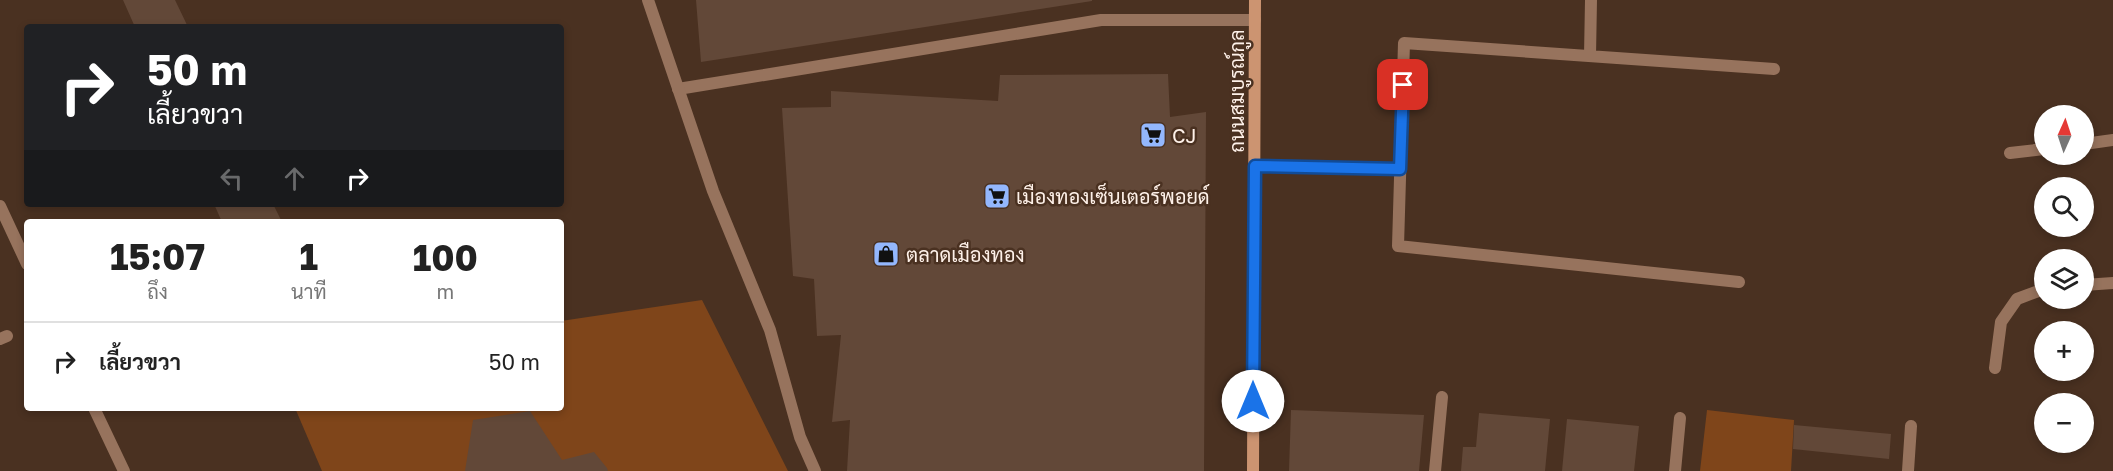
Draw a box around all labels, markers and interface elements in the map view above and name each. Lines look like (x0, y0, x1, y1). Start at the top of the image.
street label: ถนนสมบูรณ์กูล (1223, 29, 1252, 153)
text: 50 m (147, 44, 247, 94)
icon: right (48, 48, 126, 126)
pin (1377, 59, 1428, 110)
icon: arrive (1386, 68, 1419, 101)
text: เลี้ยวขวา (147, 98, 243, 130)
north arrow (2034, 105, 2094, 165)
map controls (2034, 105, 2094, 453)
supermarket icon: CJ (1138, 120, 1168, 150)
place label: CJ (1172, 123, 1197, 147)
icon: left (215, 162, 248, 195)
icon: ahead (278, 162, 311, 195)
icon: right (341, 162, 374, 195)
button: search (2034, 177, 2094, 237)
supermarket icon: เมืองทองเซ็นเตอร์พอยด์ (982, 181, 1012, 211)
place label: เมืองทองเซ็นเตอร์พอยด์ (1016, 182, 1210, 208)
text: 15:07 (110, 235, 205, 278)
text: 1 (300, 235, 318, 278)
text: 100 (413, 236, 478, 279)
shop icon: ตลาดเมืองทอง (871, 239, 901, 269)
place label: ตลาดเมืองทอง (906, 241, 1025, 266)
button: layers (2034, 249, 2094, 309)
text: ถึง (147, 279, 168, 303)
text: นาที (291, 279, 327, 303)
text: m (436, 279, 454, 303)
button: + (2034, 321, 2094, 381)
icon: right (48, 345, 81, 378)
text: เลี้ยวขวา (99, 348, 181, 375)
text: 50 m (489, 348, 540, 375)
position arrow (1221, 369, 1285, 433)
button: − (2034, 393, 2094, 453)

